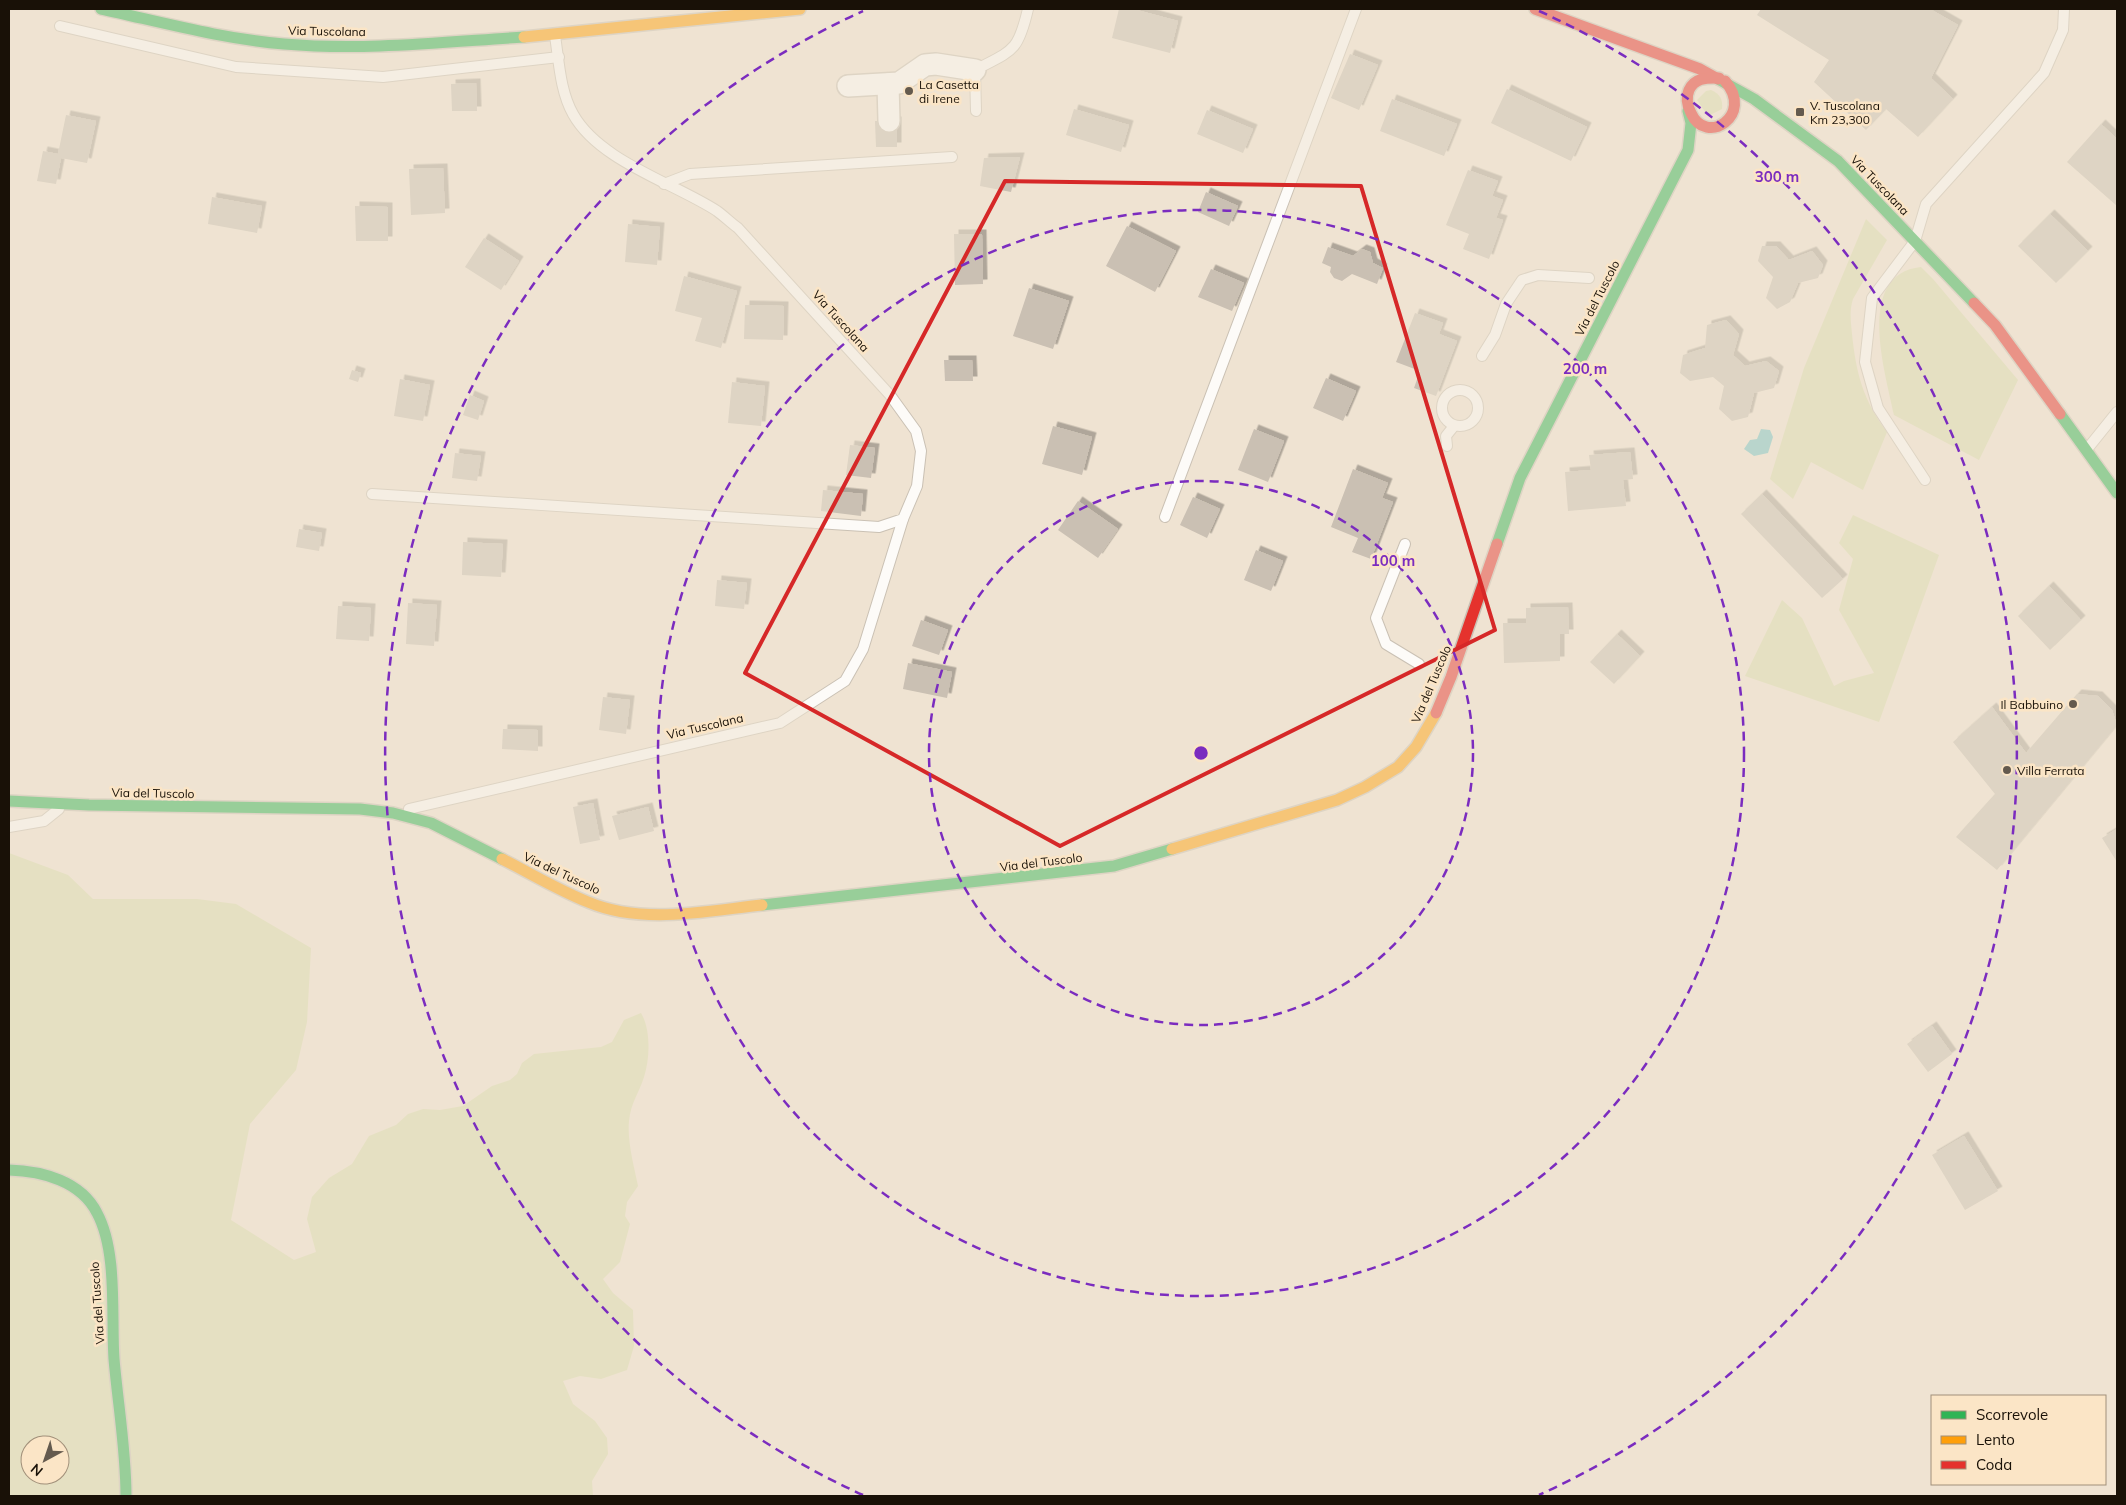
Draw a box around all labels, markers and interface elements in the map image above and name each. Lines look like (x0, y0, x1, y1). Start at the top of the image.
street label: Via Tuscolana (288, 23, 366, 39)
place label: La Casetta di Irene (919, 77, 979, 106)
marker: La Casetta di Irene (903, 85, 915, 97)
place label: V. Tuscolana Km 23,300 (1810, 98, 1880, 127)
marker: V. Tuscolana Km 23,300 (1794, 106, 1806, 118)
street label: Via Tuscolana (1848, 152, 1912, 218)
text: 300 m (1755, 167, 1799, 186)
street label: Via del Tuscolo (1571, 258, 1623, 338)
street label: Via Tuscolana (809, 287, 873, 355)
text: 200 m (1563, 359, 1607, 378)
text: 100 m (1371, 551, 1415, 570)
street label: Via del Tuscolo (1408, 643, 1454, 725)
place label: Il Babbuino (2000, 697, 2063, 712)
marker: Il Babbuino (2067, 698, 2079, 710)
street label: Via Tuscolana (665, 710, 745, 742)
centre of rings (1192, 744, 1210, 762)
place label: Villa Ferrata (2017, 763, 2085, 778)
marker: Villa Ferrata (2001, 764, 2013, 776)
street label: Via del Tuscolo (111, 785, 195, 801)
street label: Via del Tuscolo (521, 849, 603, 897)
street label: Via del Tuscolo (999, 849, 1083, 874)
street label: Via del Tuscolo (87, 1261, 107, 1345)
legend (1931, 1395, 2106, 1485)
text: Scorrevole (1976, 1405, 2048, 1424)
text: Lento (1976, 1430, 2015, 1449)
north arrow (20, 1435, 70, 1485)
text: Coda (1976, 1455, 2012, 1474)
text: N (27, 1460, 46, 1480)

